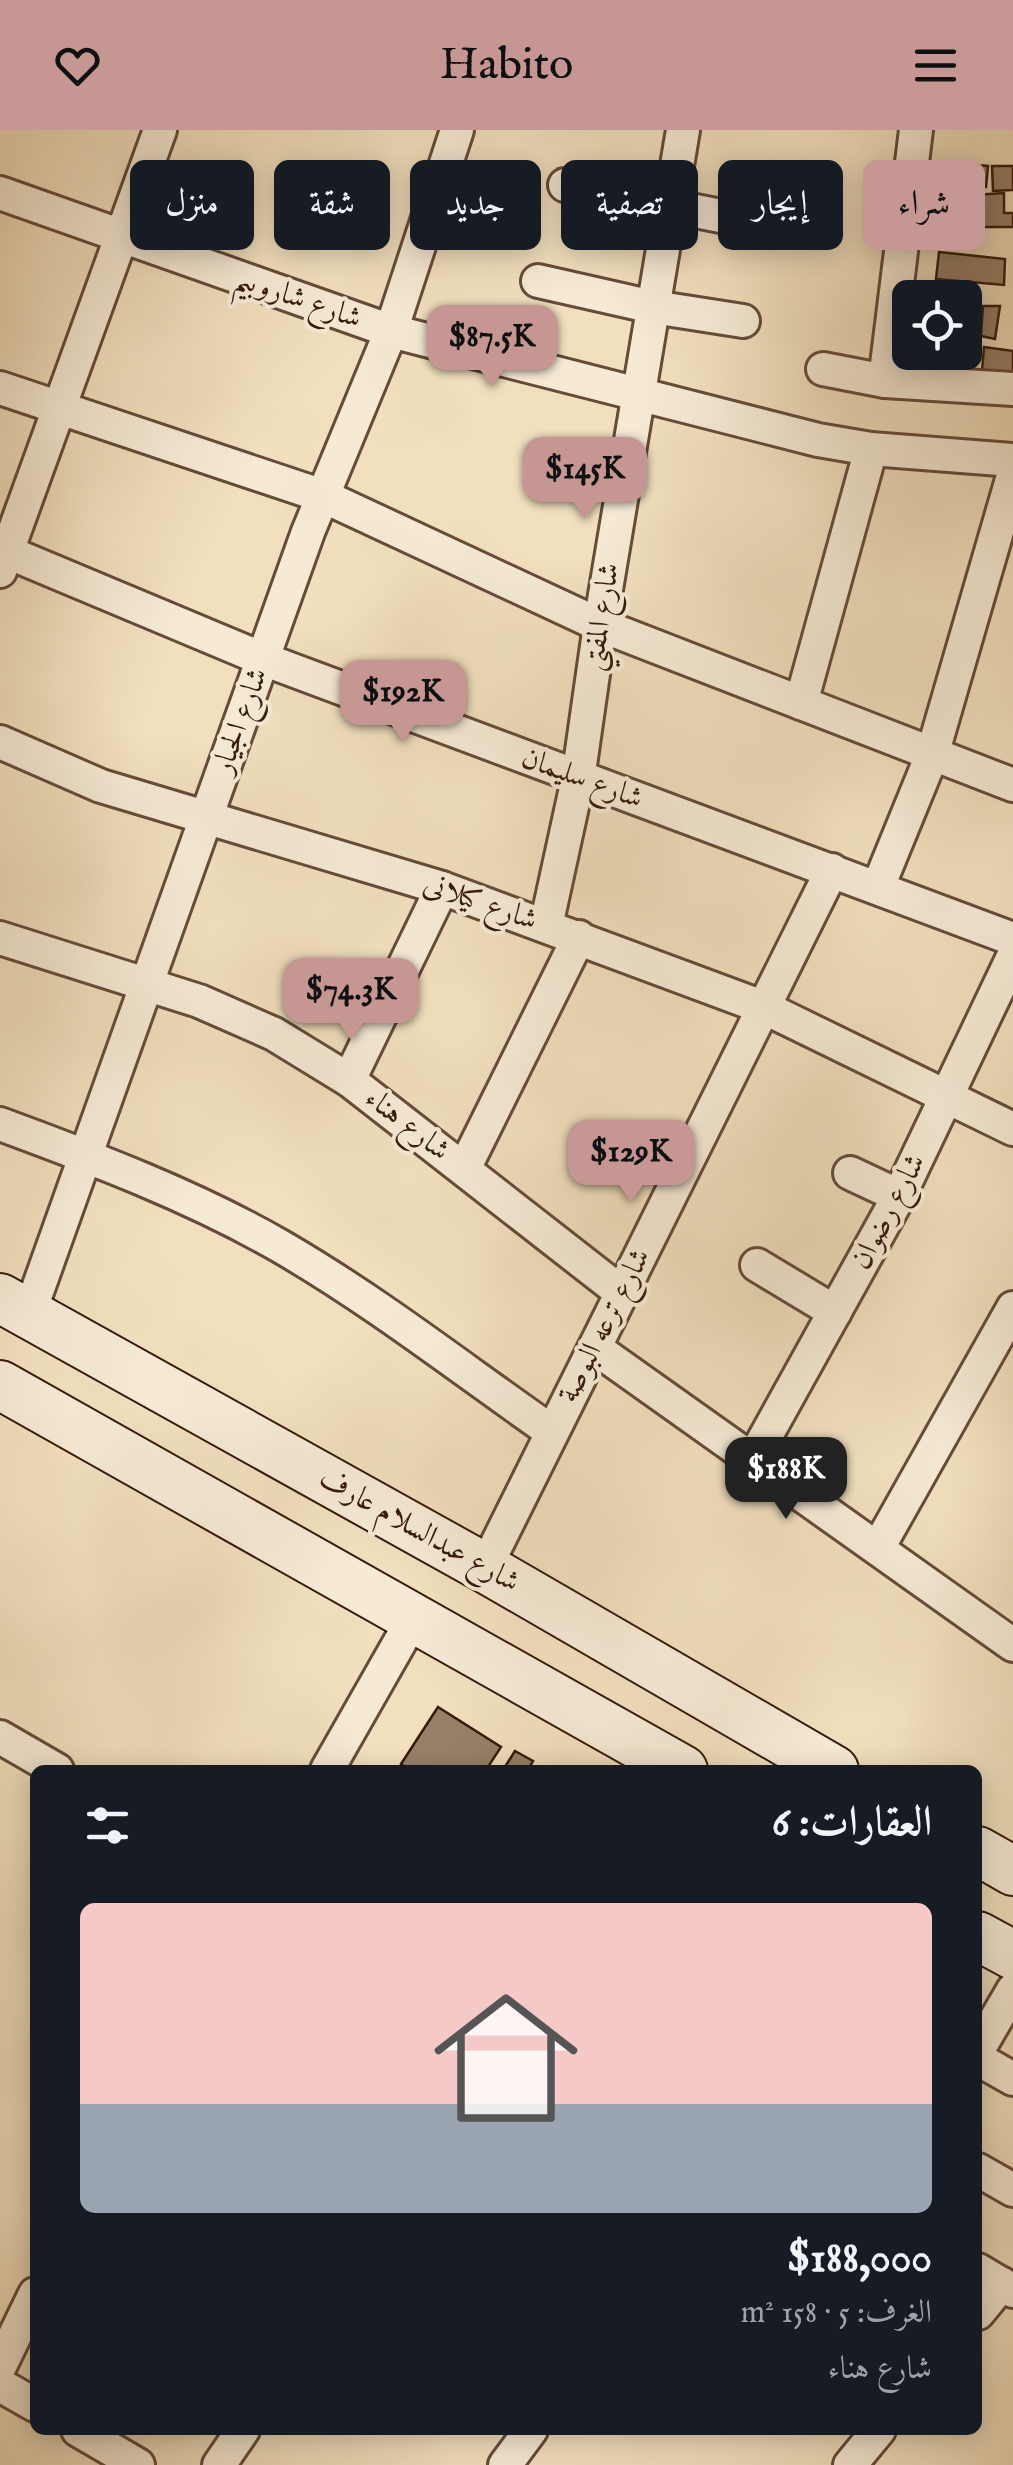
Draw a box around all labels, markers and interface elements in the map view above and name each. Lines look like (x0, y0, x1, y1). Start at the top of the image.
text: Habito (440, 37, 573, 94)
icon: heart (50, 38, 105, 93)
icon: menu (908, 38, 963, 93)
chip: منزل (130, 160, 254, 250)
chip: شقة (274, 160, 390, 250)
chip: جديد (410, 160, 541, 250)
chip: تصفية (561, 160, 698, 250)
chip: إيجار (718, 160, 843, 250)
chip: شراء (863, 160, 985, 250)
street label: شارع شاروبيم (227, 260, 366, 346)
map controls (892, 280, 982, 370)
button: locate (892, 280, 982, 370)
pin: $87.5K (411, 305, 573, 390)
text: $87.5K (449, 317, 535, 358)
pin: $145K (515, 437, 655, 522)
text: $145K (545, 449, 625, 490)
street label: شارع المفتي (575, 560, 636, 675)
pin: $192K (333, 660, 473, 745)
street label: شارع الجيار (203, 663, 281, 783)
text: $192K (362, 672, 444, 713)
street label: شارع سليمان (515, 739, 648, 822)
street label: شارع كيلانى (417, 866, 542, 944)
pin: $74.3K (270, 958, 432, 1043)
text: $74.3K (306, 970, 396, 1011)
street label: شارع هناء (354, 1080, 457, 1173)
pin: $129K (561, 1120, 701, 1205)
text: $129K (590, 1132, 672, 1173)
street label: شارع رضوان (843, 1148, 939, 1278)
street label: شارع ترعه البوصة (550, 1242, 664, 1411)
pin: $188K (716, 1437, 856, 1522)
text: $188K (747, 1449, 825, 1490)
street label: شارع عبدالسلام عارف (309, 1460, 526, 1606)
text: العقارات: 6 (772, 1797, 932, 1850)
icon: filters (80, 1798, 135, 1853)
icon: home (416, 1968, 596, 2148)
text: $188,000 (787, 2233, 932, 2286)
text: الغرف: 5 · 158 m² (741, 2293, 932, 2334)
text: شارع هناء (828, 2349, 932, 2390)

